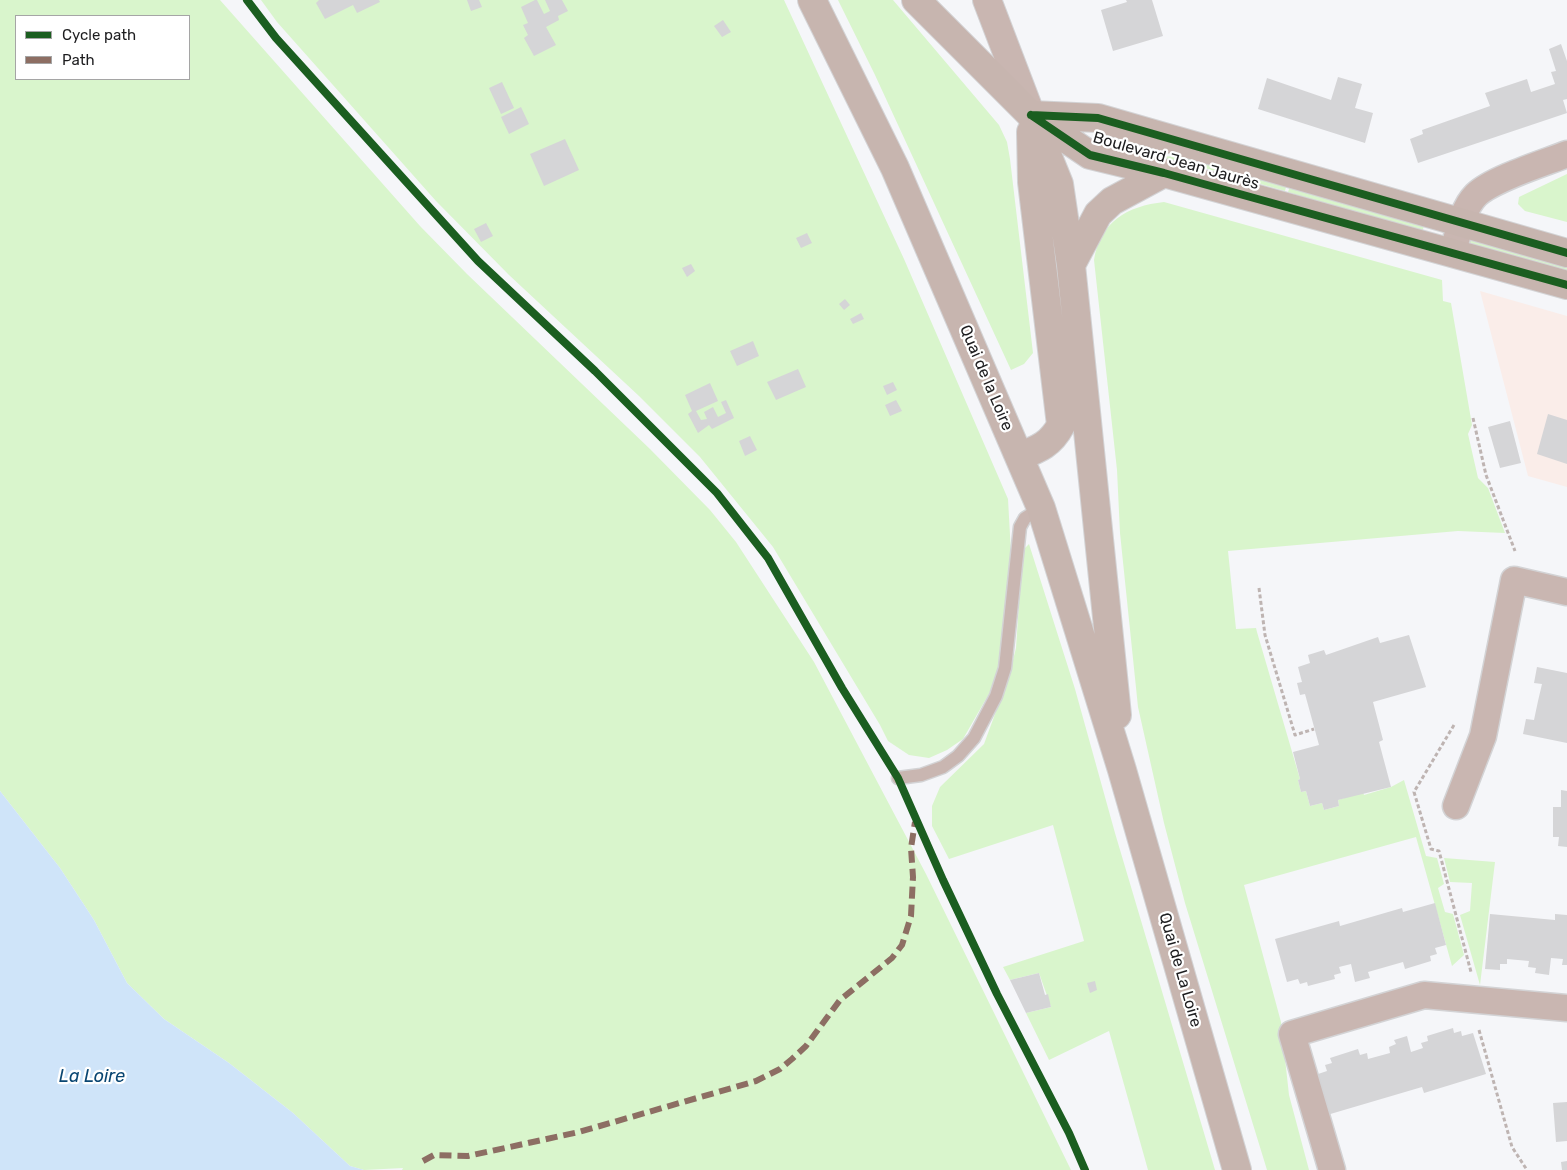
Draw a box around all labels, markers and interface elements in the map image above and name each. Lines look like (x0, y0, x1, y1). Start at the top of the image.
legend (15, 15, 190, 80)
text: Cycle path (62, 26, 136, 44)
text: Path (62, 51, 95, 69)
street label: Boulevard Jean Jaurès (1091, 128, 1261, 194)
street label: Quai de la Loire (955, 322, 1017, 434)
street label: Quai de La Loire (1155, 911, 1205, 1029)
water label: La Loire (59, 1066, 125, 1088)

